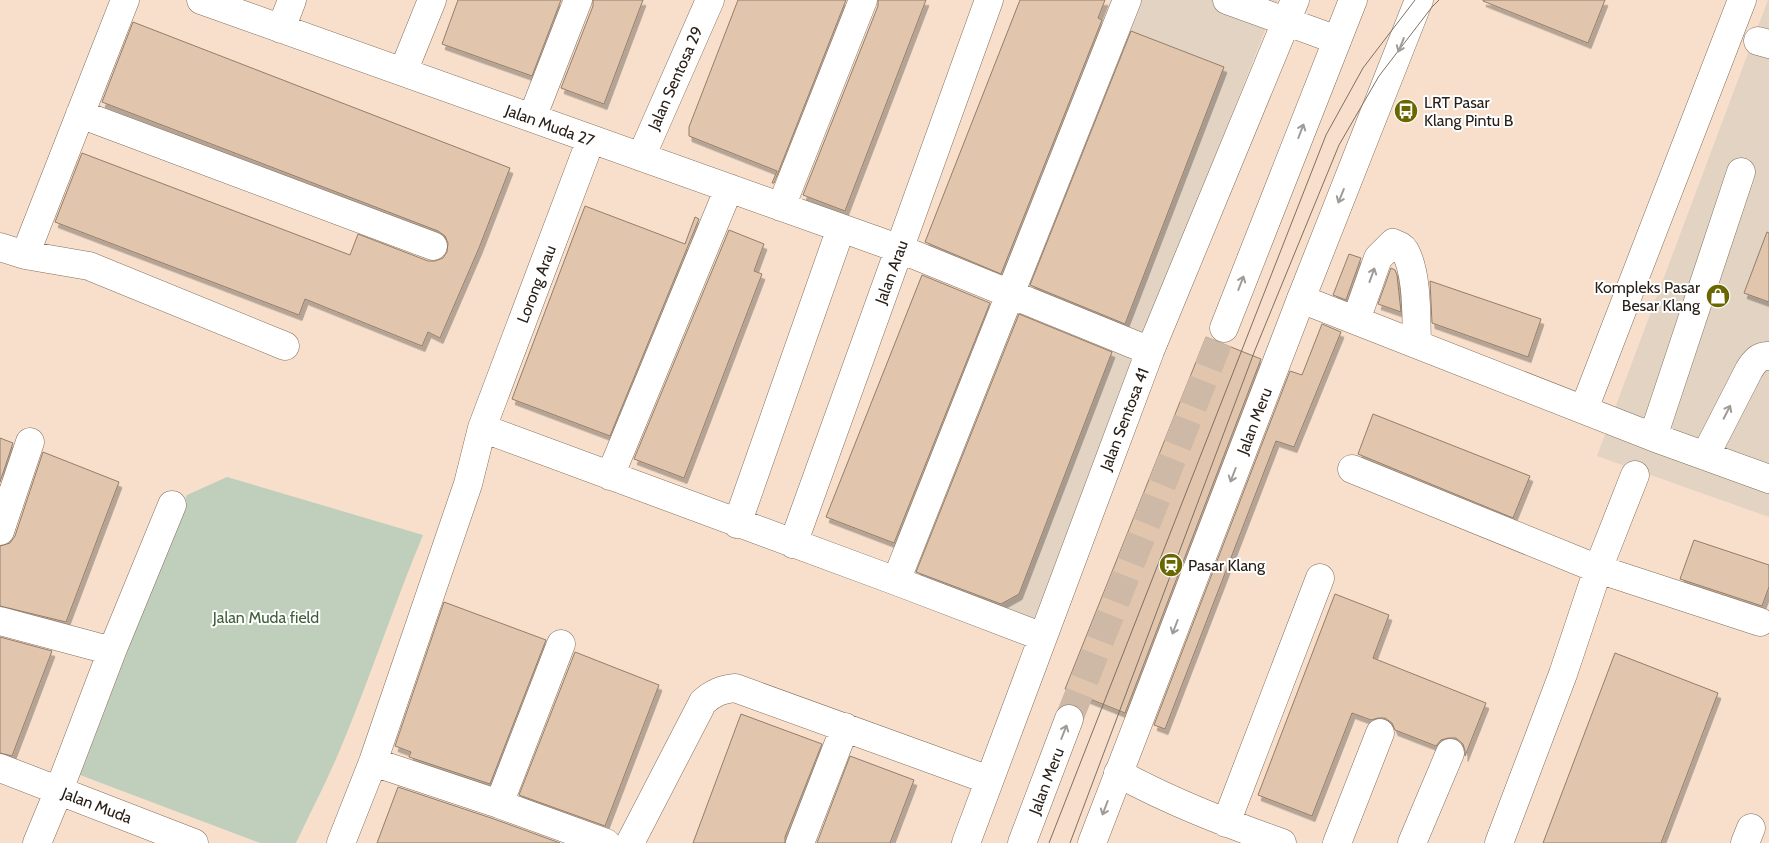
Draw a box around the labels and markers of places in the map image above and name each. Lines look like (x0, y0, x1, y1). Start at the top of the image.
place label: LRT Pasar Klang Pintu B (1424, 93, 1514, 130)
bus stop icon: LRT Pasar Klang Pintu B (1393, 98, 1419, 124)
place label: Kompleks Pasar Besar Klang (1594, 278, 1701, 315)
shop icon: Kompleks Pasar Besar Klang (1705, 283, 1731, 309)
station icon: Pasar Klang (1158, 552, 1184, 578)
place label: Pasar Klang (1188, 556, 1266, 575)

